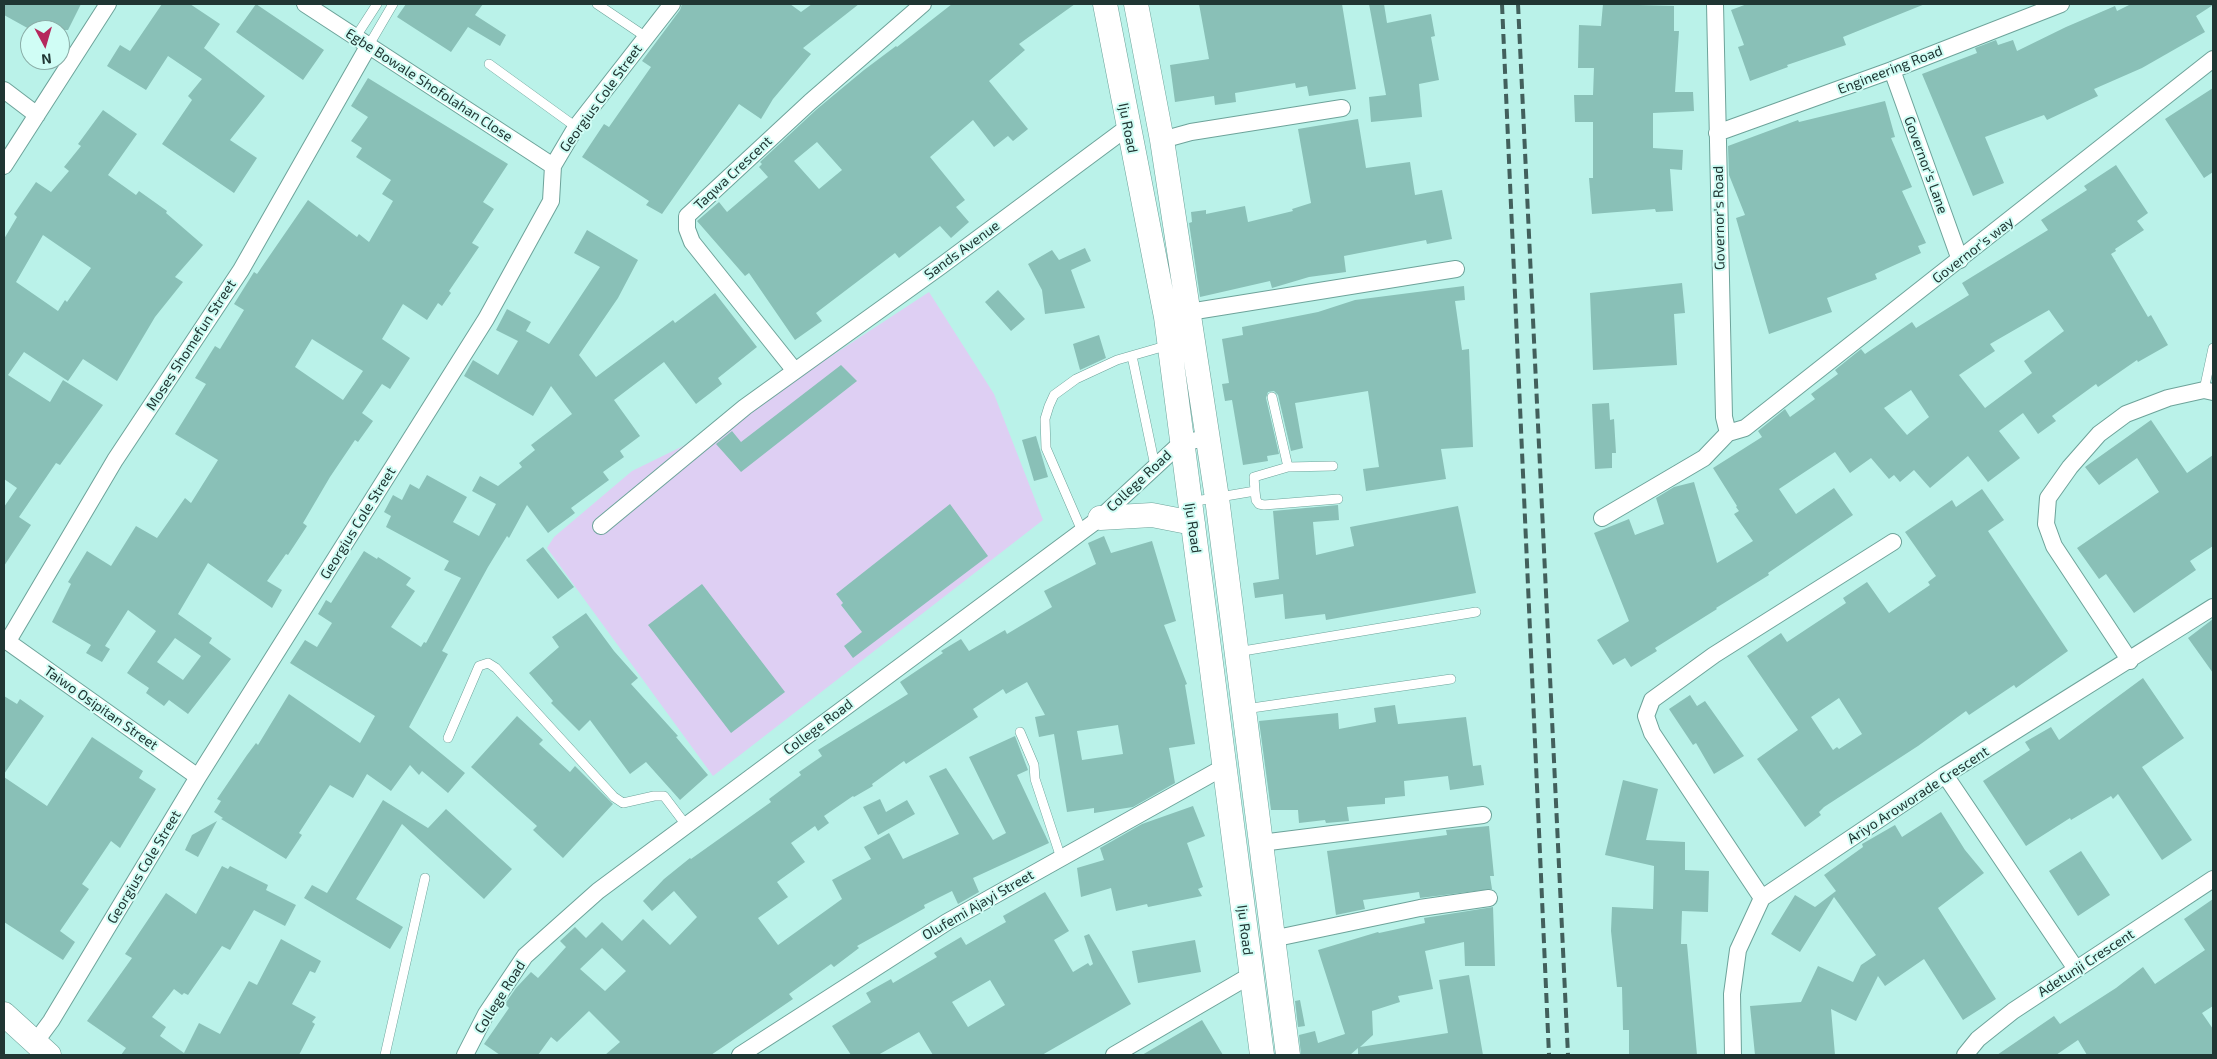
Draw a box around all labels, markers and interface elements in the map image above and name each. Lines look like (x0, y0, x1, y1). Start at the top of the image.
north arrow (20, 20, 70, 70)
street label: Egbe Bowale Shofolahan Close (342, 25, 516, 145)
street label: Georgius Cole Street (556, 41, 646, 155)
street label: Engineering Road (1835, 42, 1945, 98)
text: N (41, 50, 52, 68)
street label: Iju Road (1115, 102, 1141, 154)
street label: Governor's Lane (1901, 114, 1951, 216)
street label: Taqwa Crescent (691, 133, 775, 213)
street label: Governor's Road (1710, 166, 1728, 270)
street label: Governor's way (1929, 213, 2017, 287)
street label: Sands Avenue (921, 217, 1003, 283)
street label: Moses Shomefun Street (142, 277, 240, 413)
street label: College Road (1103, 447, 1175, 515)
street label: Georgius Cole Street (317, 464, 399, 582)
street label: Iju Road (1181, 502, 1205, 554)
street label: Taiwo Osipitan Street (41, 662, 161, 754)
street label: College Road (780, 695, 856, 759)
street label: Ariyo Aroworade Crescent (1844, 743, 1992, 847)
street label: Georgius Cole Street (104, 807, 184, 927)
street label: Olufemi Ajayi Street (919, 866, 1037, 944)
street label: Iju Road (1234, 904, 1256, 956)
street label: Adetunji Crescent (2035, 926, 2137, 1000)
street label: College Road (471, 958, 529, 1036)

